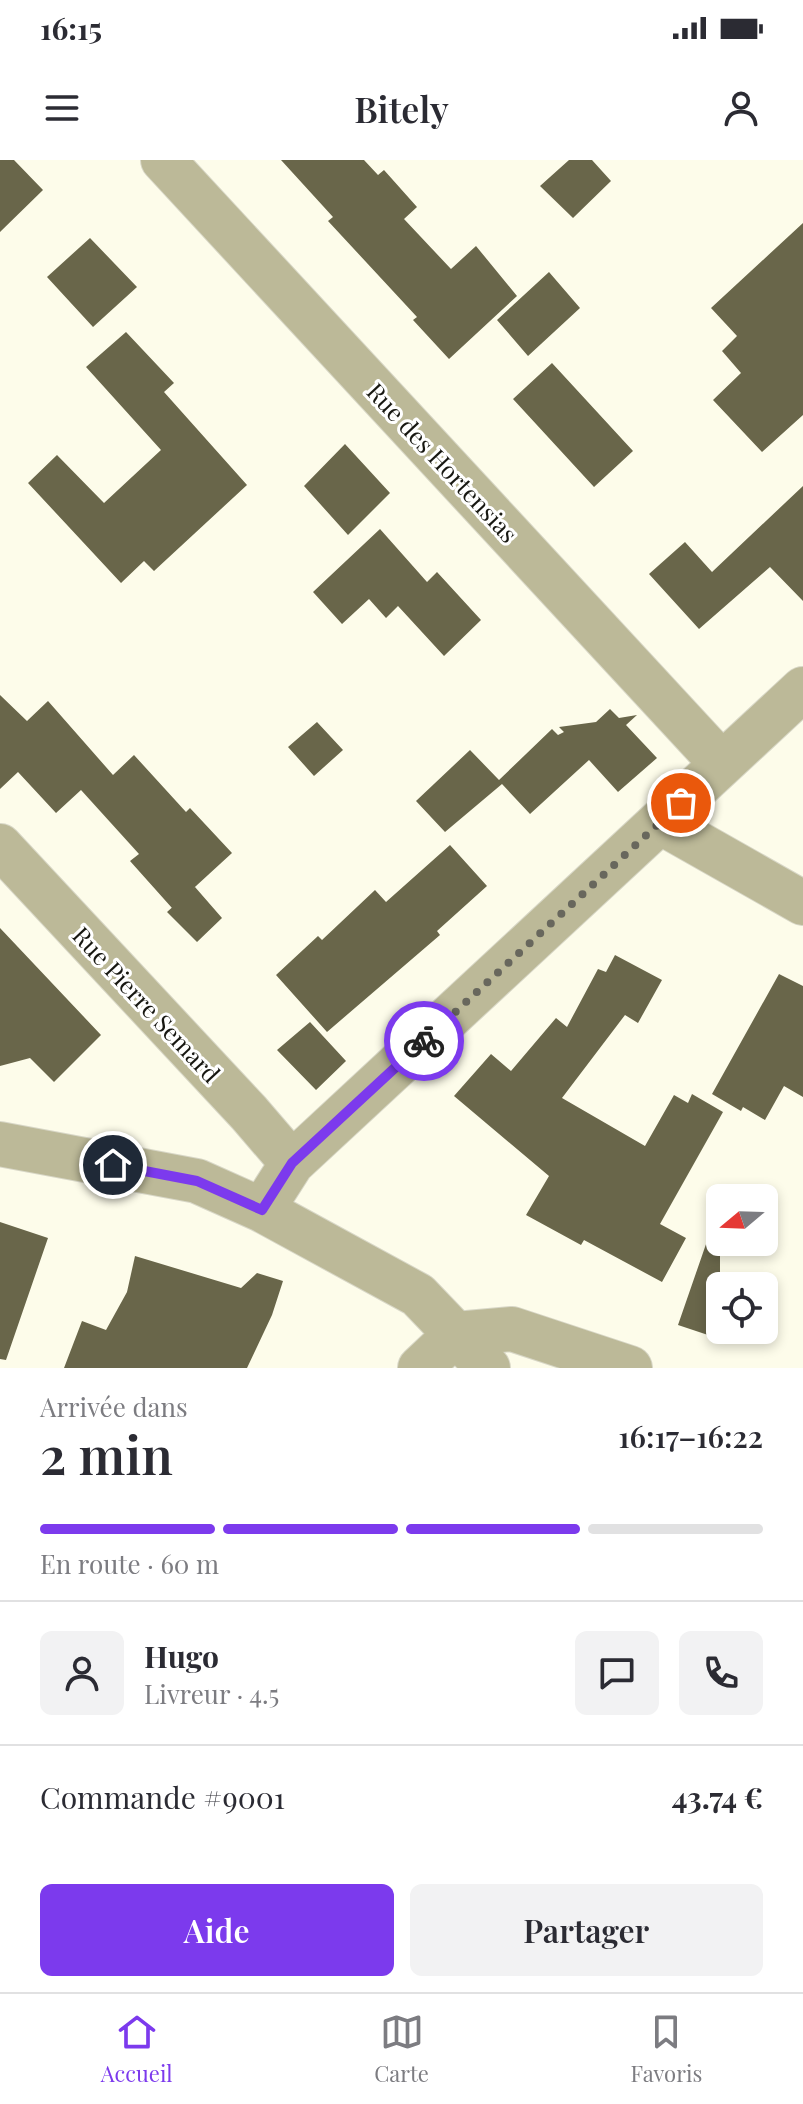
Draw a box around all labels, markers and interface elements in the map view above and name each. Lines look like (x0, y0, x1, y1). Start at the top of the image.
text: 16:15 (40, 8, 102, 48)
text: Bitely (354, 84, 449, 132)
icon: menu (40, 86, 84, 130)
icon: person (719, 86, 763, 130)
street label: Rue des Hortensias (361, 375, 525, 549)
pin (647, 769, 715, 837)
icon: bag (659, 781, 703, 825)
street label: Rue Pierre Semard (66, 919, 228, 1089)
courier (384, 1001, 464, 1081)
icon: bike (402, 1019, 446, 1063)
pin (79, 1131, 147, 1199)
icon: home (91, 1143, 135, 1187)
north arrow (706, 1184, 778, 1256)
map controls (706, 1184, 778, 1344)
button: locate (706, 1272, 778, 1344)
text: Arrivée dans (40, 1389, 188, 1424)
text: 16:17–16:22 (618, 1416, 763, 1456)
text: 2 min (40, 1419, 173, 1488)
text: En route · 60 m (40, 1546, 219, 1581)
button: person (40, 1631, 124, 1715)
button: chat (575, 1631, 659, 1715)
button: phone (679, 1631, 763, 1715)
text: Hugo (144, 1636, 219, 1676)
text: Livreur · 4.5 (144, 1676, 279, 1711)
text: Commande #9001 (40, 1777, 285, 1817)
text: 43.74 € (672, 1777, 763, 1817)
button: Aide (40, 1884, 394, 1976)
button: Partager (410, 1884, 763, 1976)
tab: Accueil (101, 2010, 173, 2088)
tab: Carte (374, 2010, 429, 2088)
tab: Favoris (630, 2010, 702, 2088)

